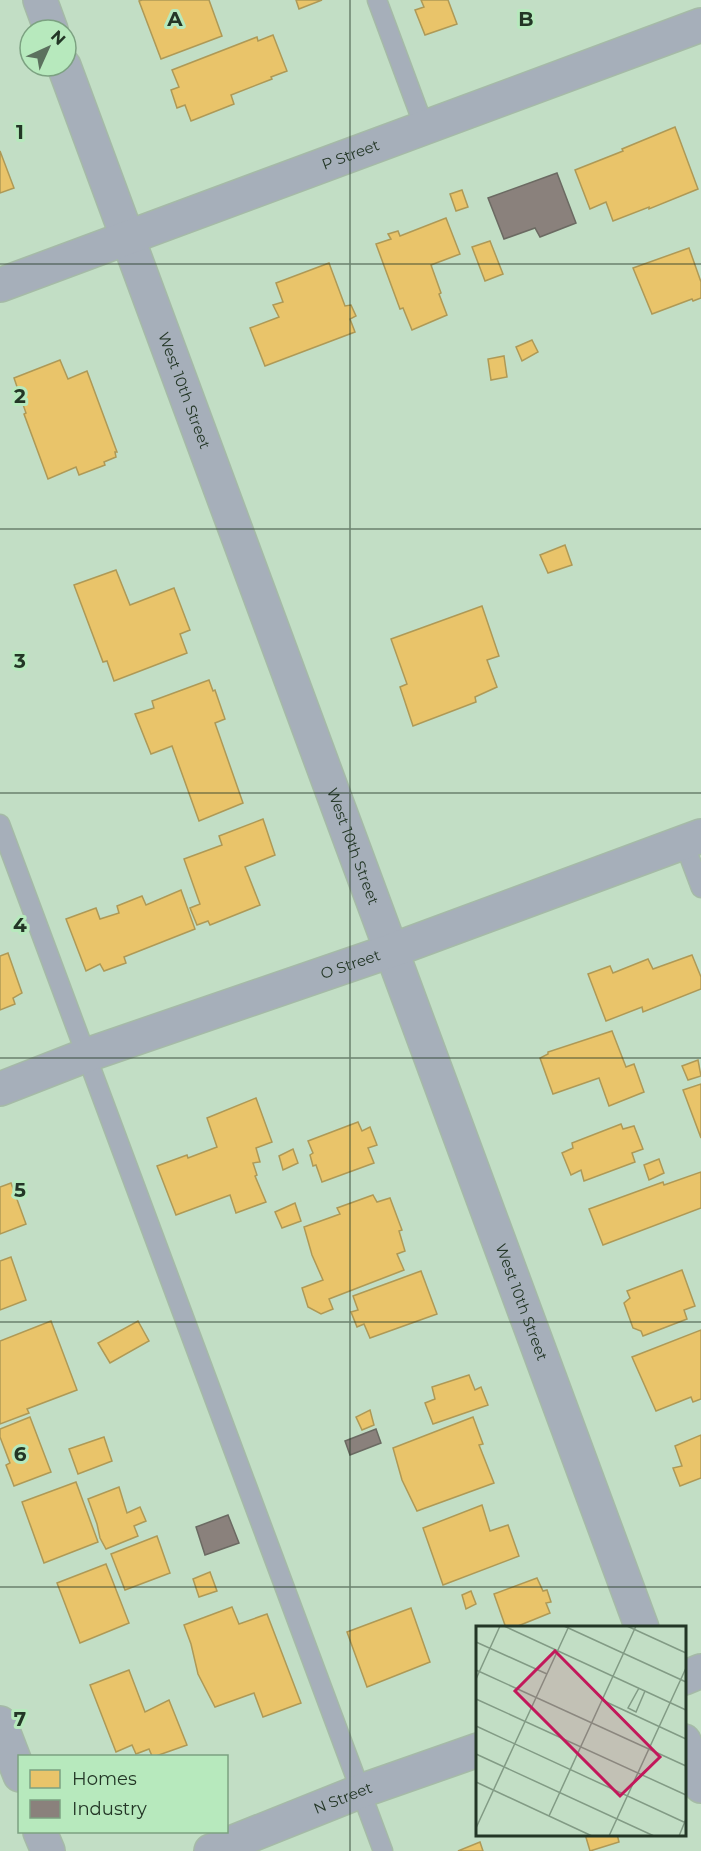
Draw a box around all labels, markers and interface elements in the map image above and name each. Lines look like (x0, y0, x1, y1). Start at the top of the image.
text: A (166, 7, 183, 31)
text: B (518, 7, 534, 31)
north arrow (18, 18, 78, 78)
text: N (47, 26, 70, 49)
text: 1 (16, 120, 24, 144)
street label: P Street (319, 135, 382, 174)
street label: West 10th Street (154, 329, 215, 451)
text: 2 (14, 384, 26, 408)
text: 3 (13, 649, 26, 673)
street label: West 10th Street (323, 785, 384, 907)
text: 4 (13, 913, 27, 937)
street label: O Street (318, 945, 383, 983)
text: 5 (14, 1178, 26, 1202)
street label: West 10th Street (492, 1241, 552, 1363)
text: 6 (14, 1442, 27, 1466)
inset map (476, 1626, 686, 1836)
text: 7 (14, 1707, 26, 1731)
legend (18, 1755, 228, 1833)
text: Homes (72, 1768, 137, 1790)
street label: N Street (311, 1778, 375, 1818)
text: Industry (72, 1798, 147, 1820)

